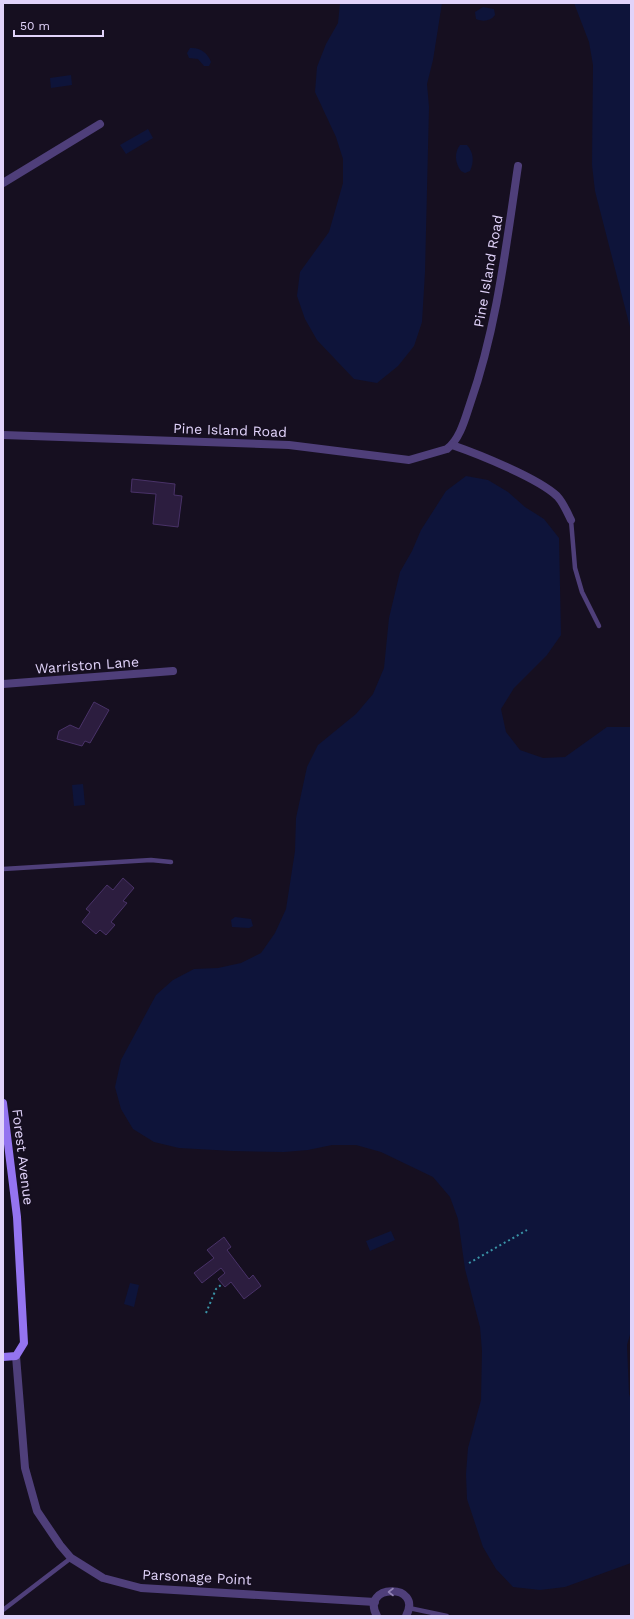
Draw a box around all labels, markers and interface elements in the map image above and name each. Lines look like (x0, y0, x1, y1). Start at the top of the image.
scale bar (14, 12, 103, 38)
text: 50 m (20, 19, 50, 33)
street label: Pine Island Road (470, 214, 506, 328)
street label: Pine Island Road (173, 420, 287, 440)
street label: Warriston Lane (35, 653, 139, 677)
street label: Forest Avenue (9, 1108, 37, 1206)
street label: Parsonage Point (142, 1566, 252, 1588)
one-way arrow (388, 1588, 394, 1596)

